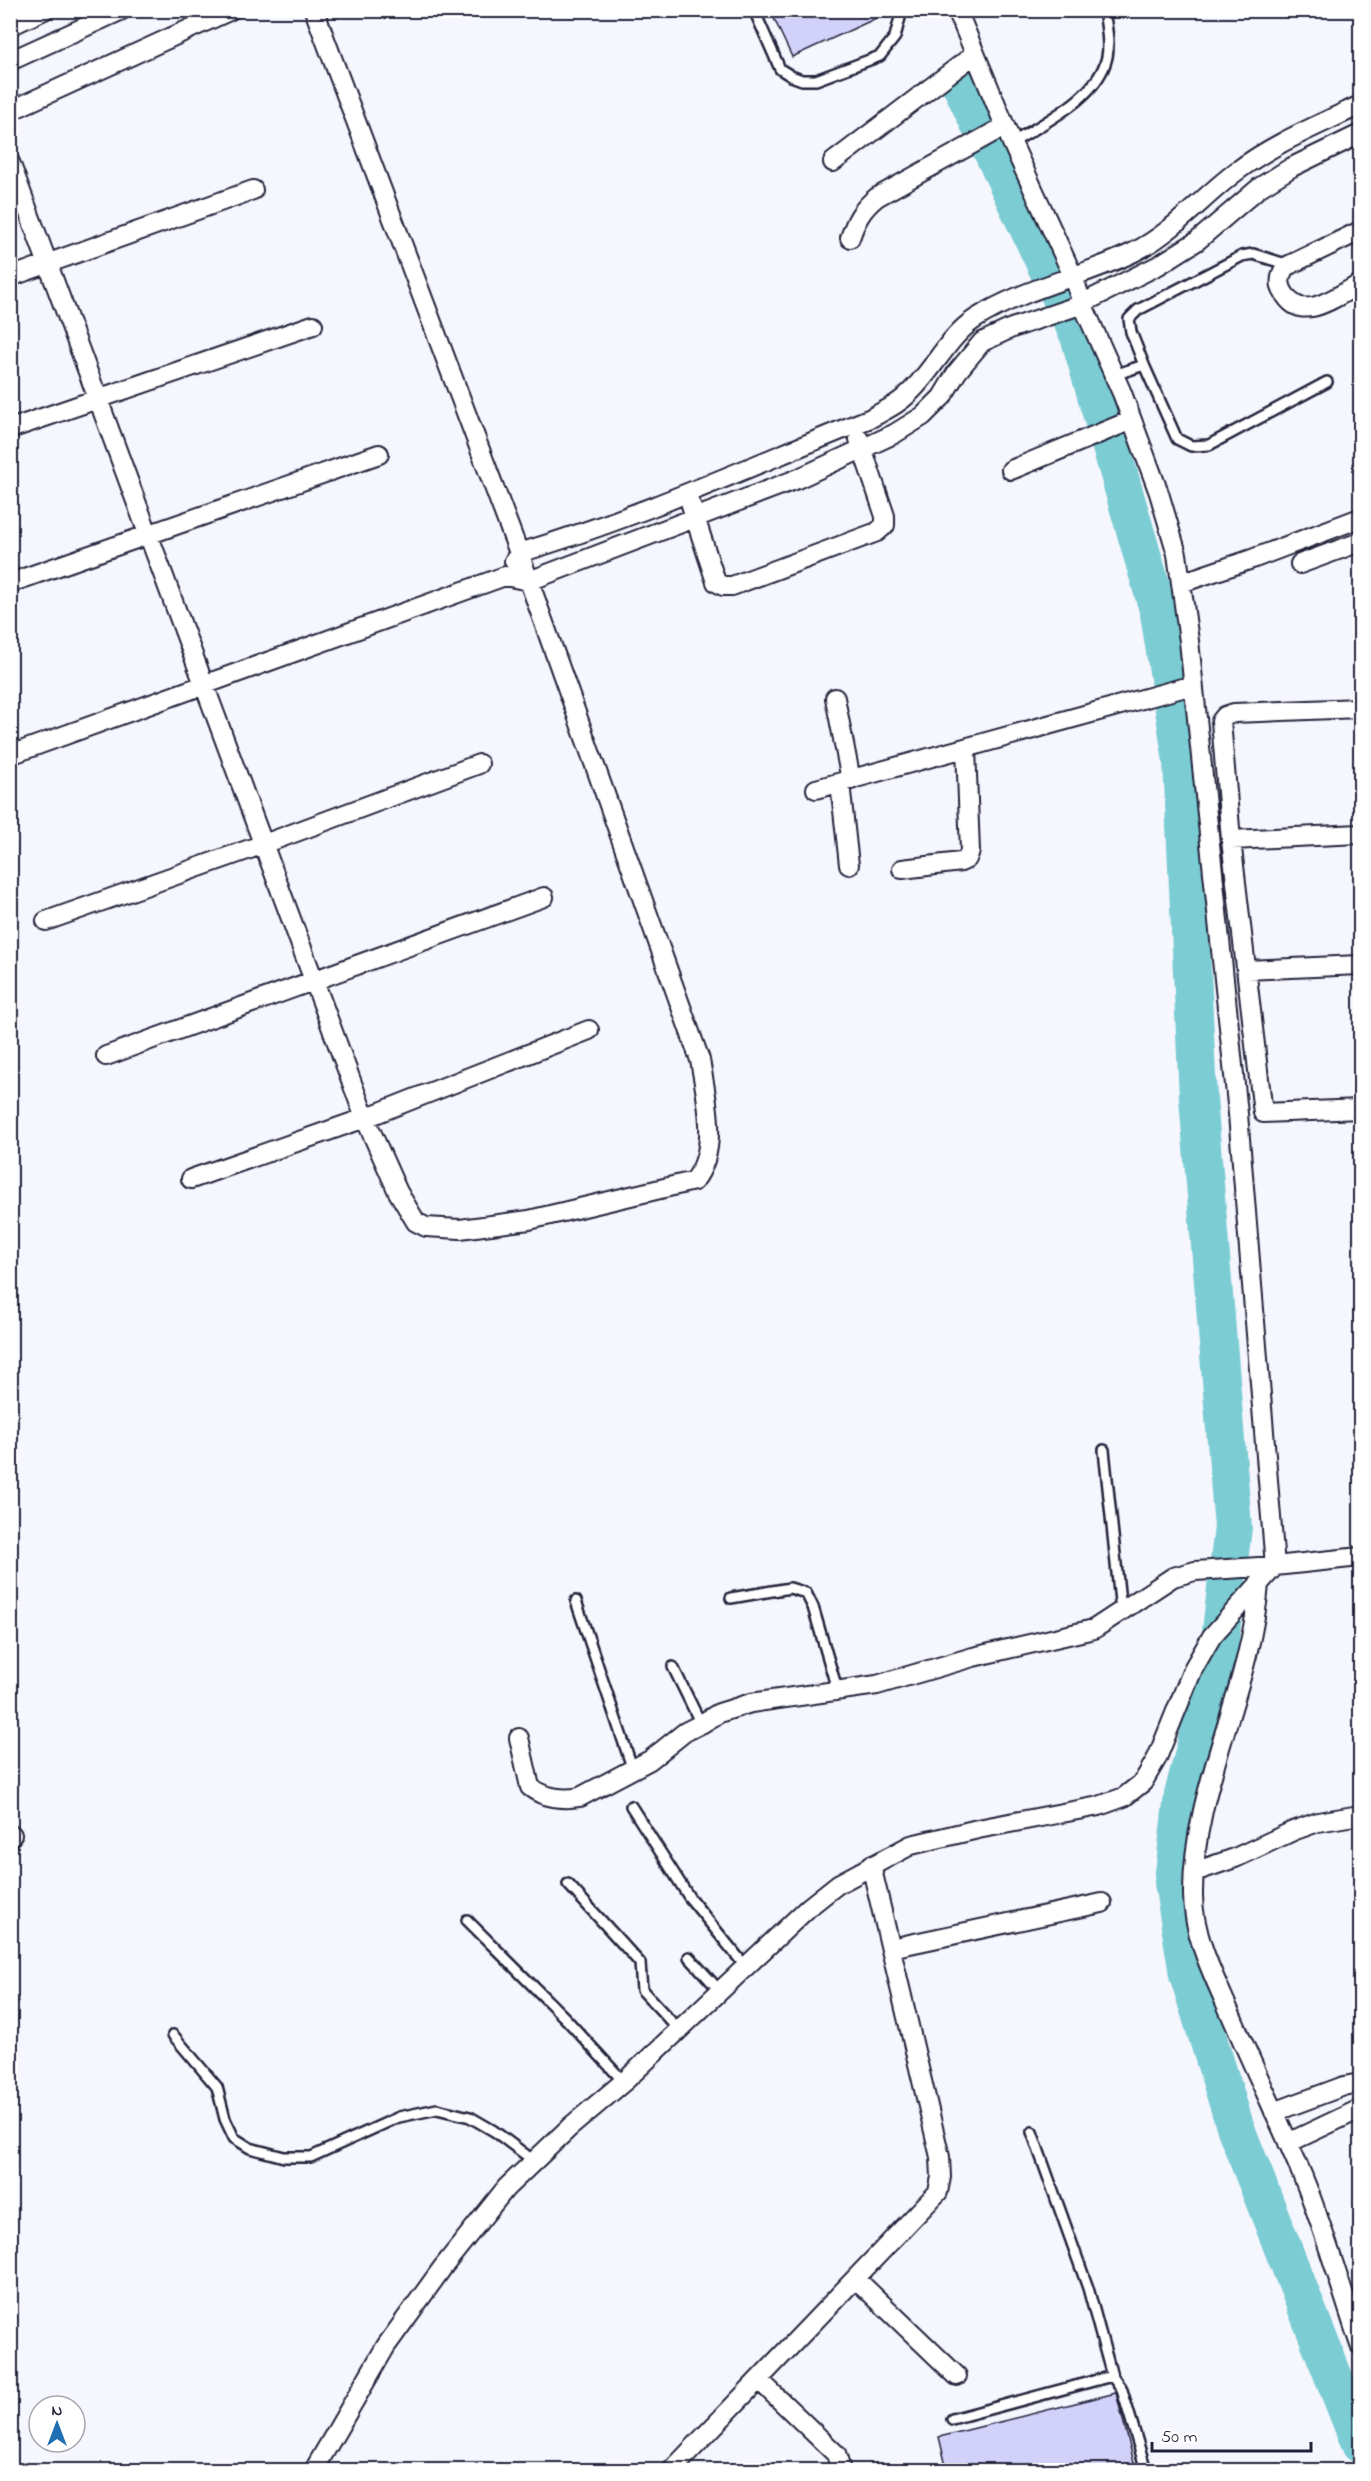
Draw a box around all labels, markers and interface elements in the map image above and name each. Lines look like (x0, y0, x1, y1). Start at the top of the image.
north arrow (27, 2394, 87, 2454)
text: N (52, 2399, 63, 2423)
scale bar (1152, 2415, 1311, 2453)
text: 50 m (1161, 2425, 1198, 2451)

